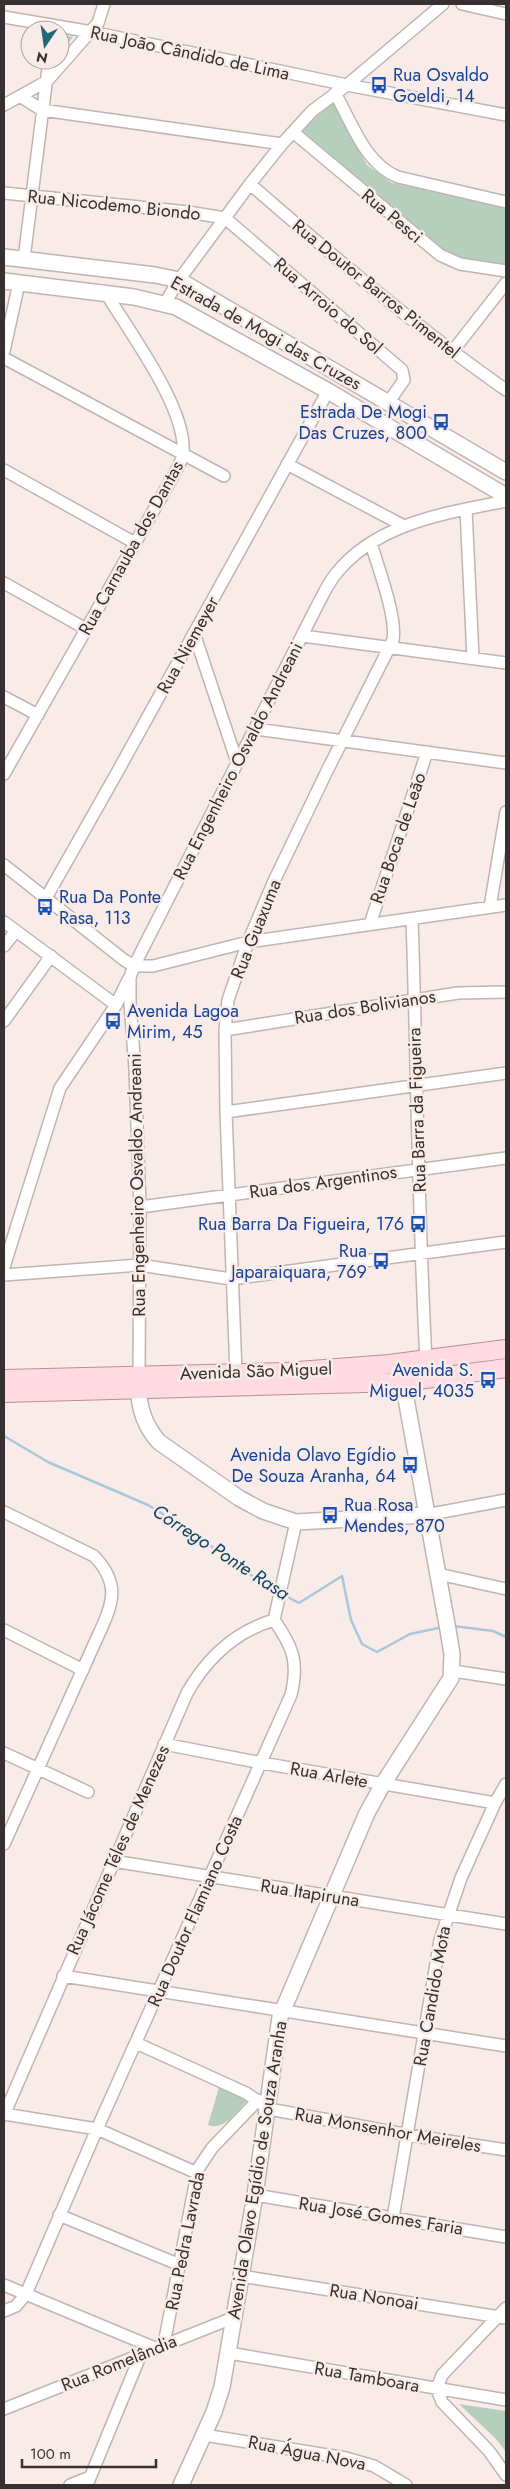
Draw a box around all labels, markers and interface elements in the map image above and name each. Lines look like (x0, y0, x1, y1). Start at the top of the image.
street label: Rua João Cândido de Lima (88, 19, 292, 87)
north arrow (20, 20, 70, 70)
text: N (34, 47, 50, 69)
place label: Rua Osvaldo Goeldi, 14 (393, 62, 489, 109)
bus stop icon: Rua Osvaldo Goeldi, 14 (369, 75, 389, 95)
street label: Rua Nicodemo Biondo (26, 183, 202, 227)
street label: Rua Pesci (356, 183, 428, 249)
street label: Rua Doutor Barros Pimentel (287, 213, 465, 365)
street label: Rua Arroio do Sol (268, 251, 388, 361)
street label: Estrada de Mogi das Cruzes (166, 270, 366, 396)
place label: Estrada De Mogi Das Cruzes, 800 (299, 399, 427, 446)
bus stop icon: Estrada De Mogi Das Cruzes, 800 (431, 412, 451, 432)
street label: Rua Carnauba dos Dantas (72, 456, 190, 640)
street label: Rua Niemeyer (151, 591, 226, 698)
street label: Rua Engenheiro Osvaldo Andreani (167, 638, 309, 884)
street label: Rua Boca de Leão (363, 769, 433, 907)
street label: Rua Guaxuma (224, 875, 288, 983)
place label: Rua Da Ponte Rasa, 113 (59, 884, 161, 931)
bus stop icon: Rua Da Ponte Rasa, 113 (35, 897, 55, 917)
street label: Rua dos Bolivianos (292, 983, 438, 1031)
place label: Avenida Lagoa Mirim, 45 (127, 998, 239, 1045)
bus stop icon: Avenida Lagoa Mirim, 45 (103, 1011, 123, 1031)
street label: Rua Barra da Figueira (401, 1027, 433, 1193)
street label: Rua Engenheiro Osvaldo Andreani (122, 1053, 152, 1317)
street label: Rua dos Argentinos (248, 1159, 398, 1205)
place label: Rua Barra Da Figueira, 176 (198, 1211, 404, 1237)
bus stop icon: Rua Barra Da Figueira, 176 (408, 1214, 428, 1234)
place label: Rua Japaraiquara, 769 (229, 1238, 367, 1285)
bus stop icon: Rua Japaraiquara, 769 (371, 1251, 391, 1271)
street label: Avenida São Miguel (179, 1355, 333, 1387)
place label: Avenida S. Miguel, 4035 (369, 1357, 474, 1404)
bus stop icon: Avenida S. Miguel, 4035 (478, 1370, 498, 1390)
place label: Avenida Olavo Egídio De Souza Aranha, 64 (230, 1442, 396, 1489)
bus stop icon: Avenida Olavo Egídio De Souza Aranha, 64 (400, 1455, 420, 1475)
place label: Rua Rosa Mendes, 870 (344, 1492, 445, 1539)
water label: Córrego Ponte Rasa (147, 1497, 295, 1607)
bus stop icon: Rua Rosa Mendes, 870 (320, 1505, 340, 1525)
street label: Rua Jácome Téles de Menezes (60, 1741, 176, 1959)
street label: Rua Arlete (288, 1755, 370, 1795)
street label: Rua Doutor Flamiano Costa (141, 1811, 249, 2011)
street label: Rua Itapiruna (259, 1872, 361, 1914)
street label: Rua Candido Mota (407, 1924, 457, 2068)
street label: Avenida Olavo Egídio de Souza Aranha (221, 2019, 293, 2321)
street label: Rua Monsenhor Meireles (293, 2101, 483, 2159)
street label: Rua Pedra Lavrada (159, 2169, 211, 2313)
street label: Rua José Gomes Faria (297, 2190, 465, 2242)
street label: Rua Nonoai (328, 2277, 420, 2317)
street label: Rua Romelândia (57, 2328, 181, 2398)
street label: Rua Tamboara (312, 2355, 422, 2399)
street label: Rua Água Nova (246, 2429, 368, 2477)
scale bar (22, 2436, 156, 2468)
text: 100 m (30, 2443, 71, 2465)

